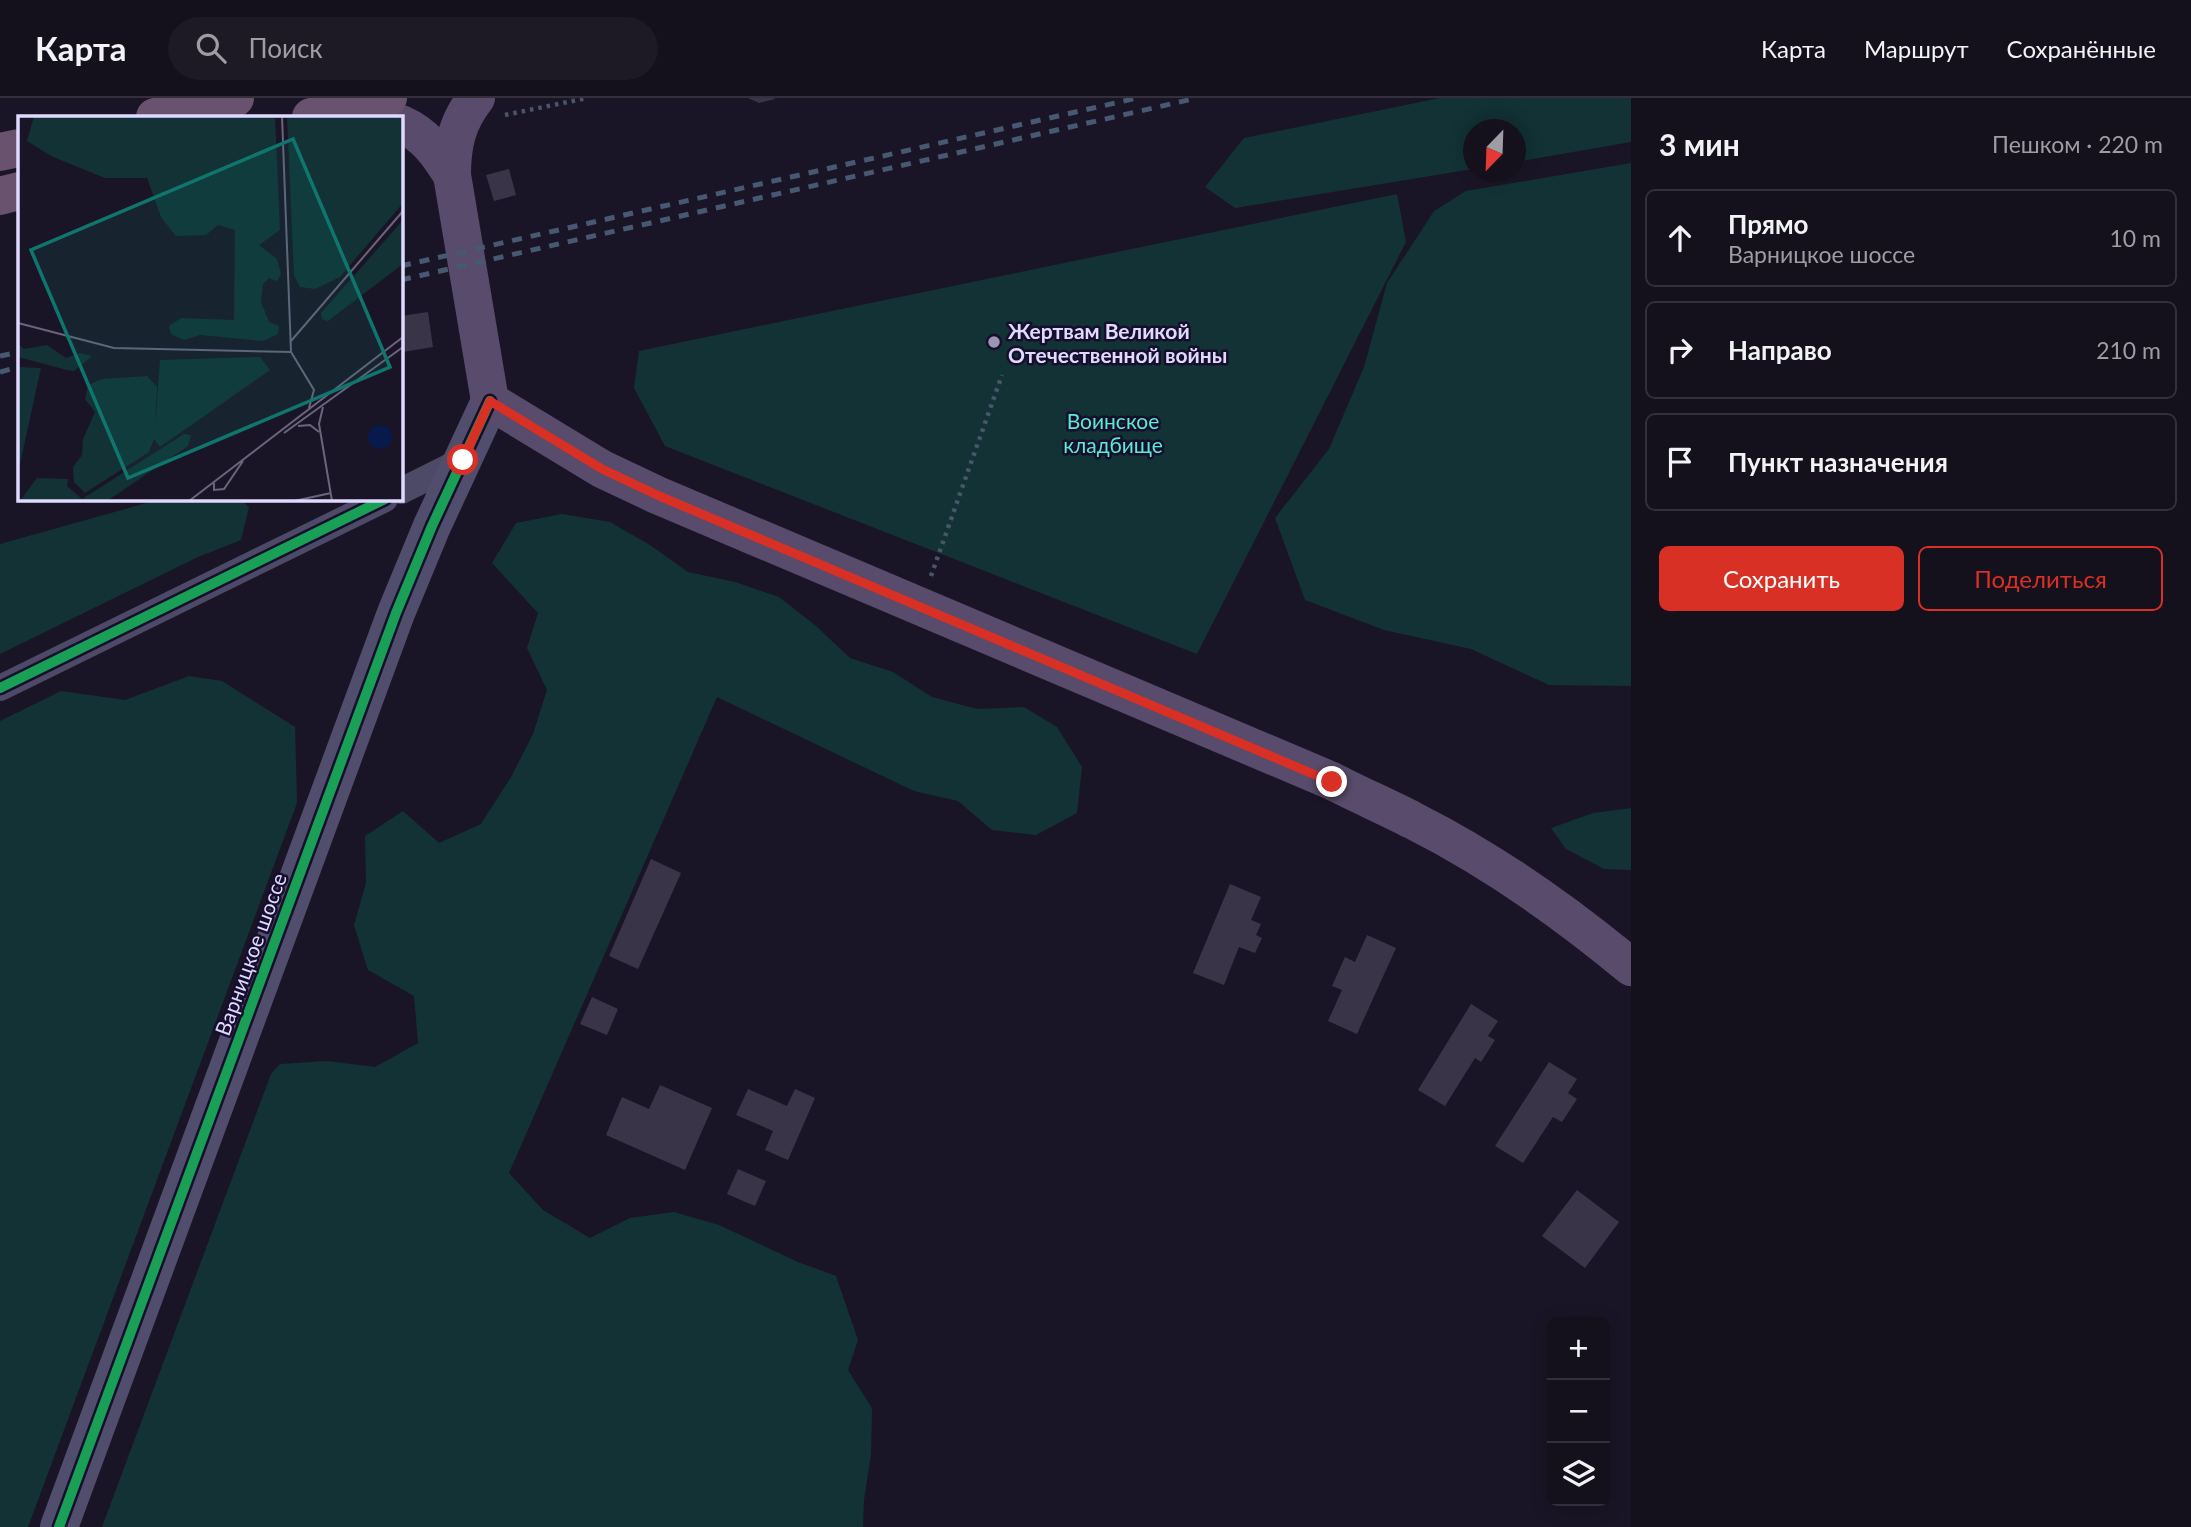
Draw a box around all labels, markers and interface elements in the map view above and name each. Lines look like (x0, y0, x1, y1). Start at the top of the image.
search box (168, 17, 658, 80)
text: Карта (35, 28, 126, 68)
icon: search (192, 29, 230, 67)
text: Поиск (248, 32, 323, 64)
text: Карта (1761, 34, 1826, 63)
text: Маршрут (1864, 34, 1969, 63)
text: Сохранённые (2007, 34, 2156, 63)
inset map (18, 116, 402, 500)
north arrow (1463, 119, 1526, 182)
text: 3 мин (1659, 126, 1740, 162)
text: Пешком · 220 m (1992, 130, 2163, 158)
text: Прямо (1728, 208, 1809, 240)
icon: ahead (1661, 219, 1699, 257)
text: 10 m (2110, 224, 2161, 252)
text: Варницкое шоссе (1728, 240, 1915, 268)
place label: Жертвам Великой Отечественной войны (1008, 318, 1227, 367)
icon: right (1661, 331, 1699, 369)
marker: Жертвам Великой Отечественной войны (986, 334, 1002, 350)
text: Направо (1728, 334, 1832, 366)
text: 210 m (2096, 336, 2161, 364)
park label: Воинское кладбище (1063, 408, 1163, 457)
icon: arrive (1661, 443, 1699, 481)
route start (447, 444, 478, 475)
text: Пункт назначения (1728, 446, 1948, 478)
button: Сохранить (1659, 546, 1904, 611)
button: Поделиться (1918, 546, 2163, 611)
route end (1316, 766, 1347, 797)
street label: Варницкое шоссе (209, 869, 291, 1039)
map controls (1547, 1317, 1610, 1506)
button: + (1547, 1317, 1610, 1380)
button: − (1547, 1380, 1610, 1443)
button: layers (1547, 1443, 1610, 1506)

